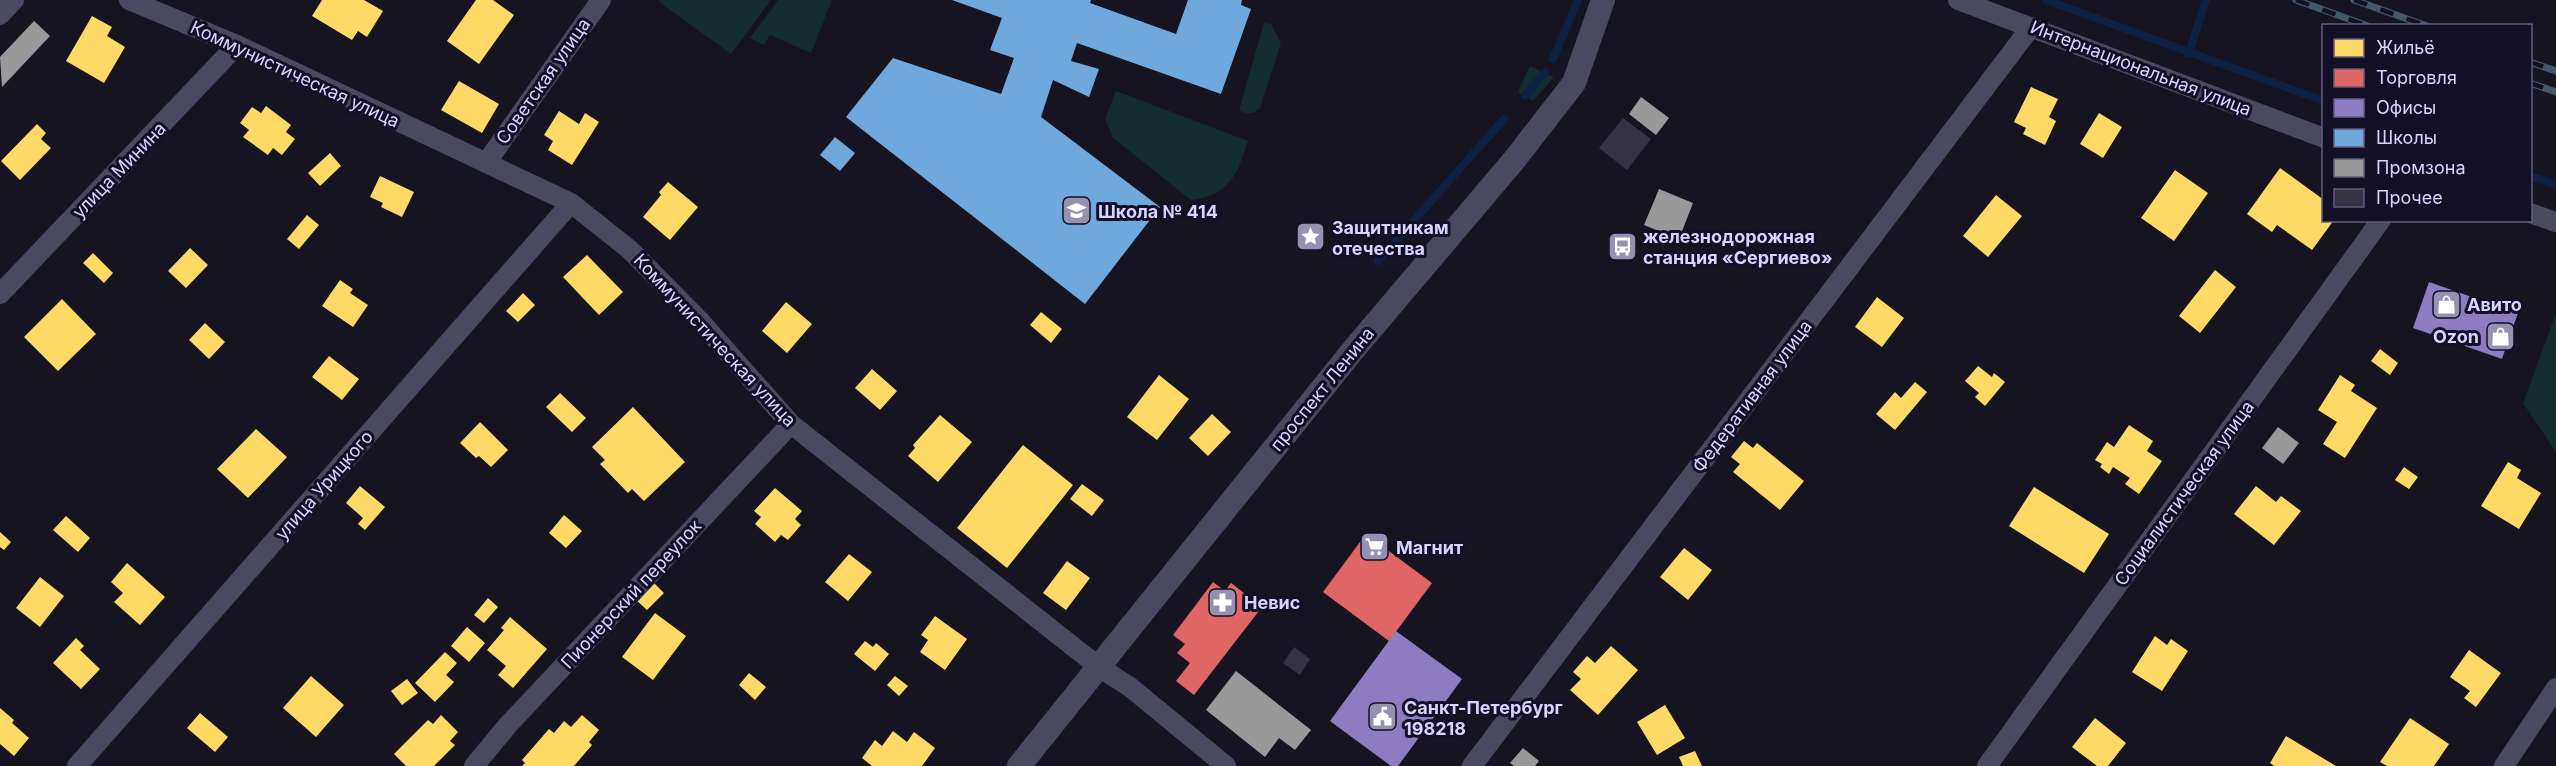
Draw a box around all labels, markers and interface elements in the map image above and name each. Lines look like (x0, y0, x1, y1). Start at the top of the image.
street label: Советская улица (492, 14, 594, 148)
street label: Коммунистическая улица (187, 16, 403, 132)
street label: Интернациональная улица (2028, 16, 2254, 120)
legend (2322, 24, 2532, 222)
text: Жильё (2376, 37, 2435, 58)
text: Торговля (2376, 67, 2457, 88)
text: Офисы (2376, 97, 2436, 118)
street label: улица Минина (68, 118, 170, 222)
text: Школы (2376, 127, 2437, 148)
text: Промзона (2376, 157, 2466, 178)
text: Прочее (2376, 187, 2443, 208)
school or university icon: Школа № 414 (1061, 195, 1093, 227)
place label: Школа № 414 (1098, 201, 1218, 222)
place label: Защитникам отечества (1332, 217, 1449, 259)
place icon: Защитникам отечества (1295, 221, 1327, 253)
place label: железнодорожная станция «Сергиево» (1643, 226, 1833, 268)
bus stop icon: железнодорожная станция «Сергиево» (1606, 230, 1638, 262)
street label: Коммунистическая улица (630, 249, 800, 431)
shop icon: Авито (2430, 288, 2462, 320)
place label: Авито (2467, 294, 2522, 315)
street label: Федеративная улица (1688, 316, 1816, 476)
shop icon: Ozon (2484, 320, 2516, 352)
street label: проспект Ленина (1266, 323, 1378, 455)
place label: Ozon (2433, 326, 2479, 347)
street label: Социалистическая улица (2110, 397, 2258, 589)
street label: улица Урицкого (271, 426, 377, 544)
street label: Пионерский переулок (557, 515, 706, 673)
supermarket icon: Магнит (1359, 531, 1391, 563)
place label: Магнит (1396, 537, 1463, 558)
pharmacy icon: Невис (1207, 586, 1239, 618)
place label: Невис (1244, 592, 1300, 613)
place label: Санкт-Петербург 198218 (1404, 697, 1563, 739)
public building icon: Санкт-Петербург 198218 (1367, 701, 1399, 733)

